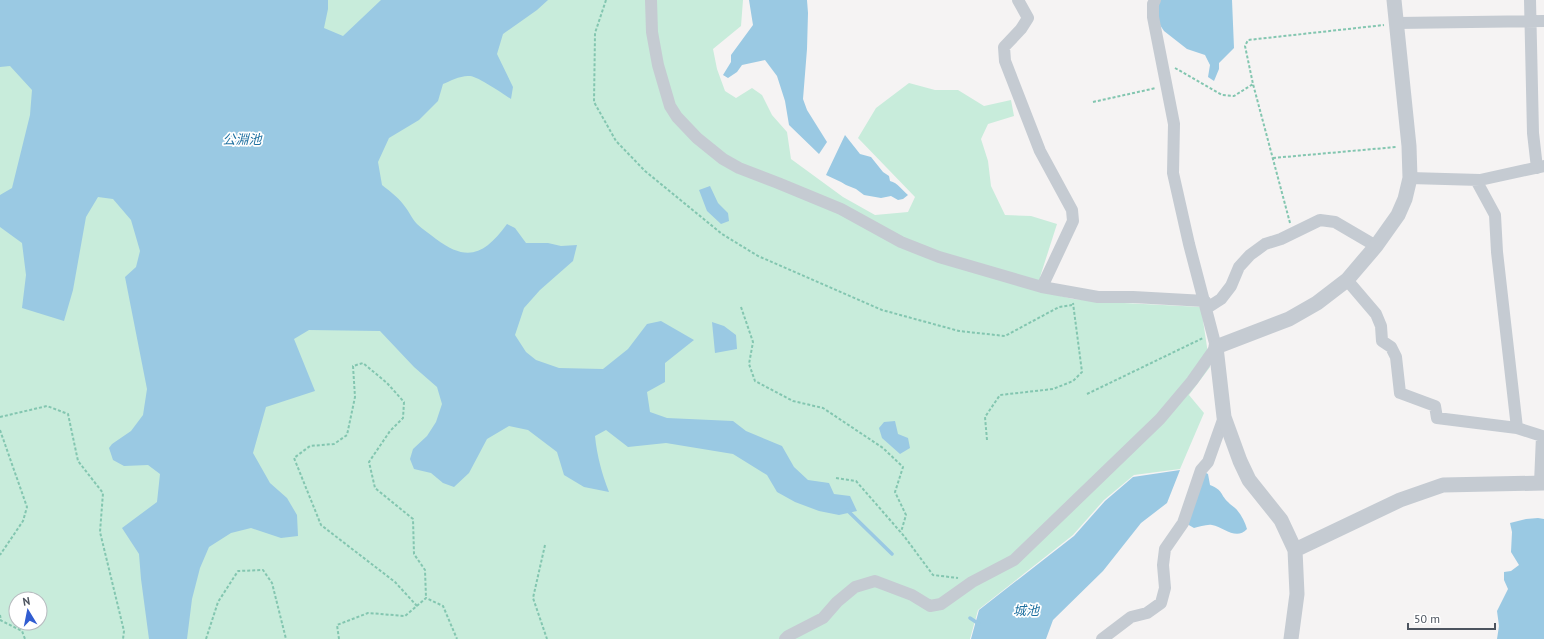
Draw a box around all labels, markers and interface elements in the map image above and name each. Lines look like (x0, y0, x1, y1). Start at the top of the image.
water label: 公淵池 (222, 131, 263, 148)
north arrow (8, 591, 48, 631)
text: N (21, 594, 31, 609)
water label: 城池 (1013, 602, 1041, 619)
scale bar (1408, 605, 1495, 631)
text: 50 m (1414, 611, 1440, 626)

